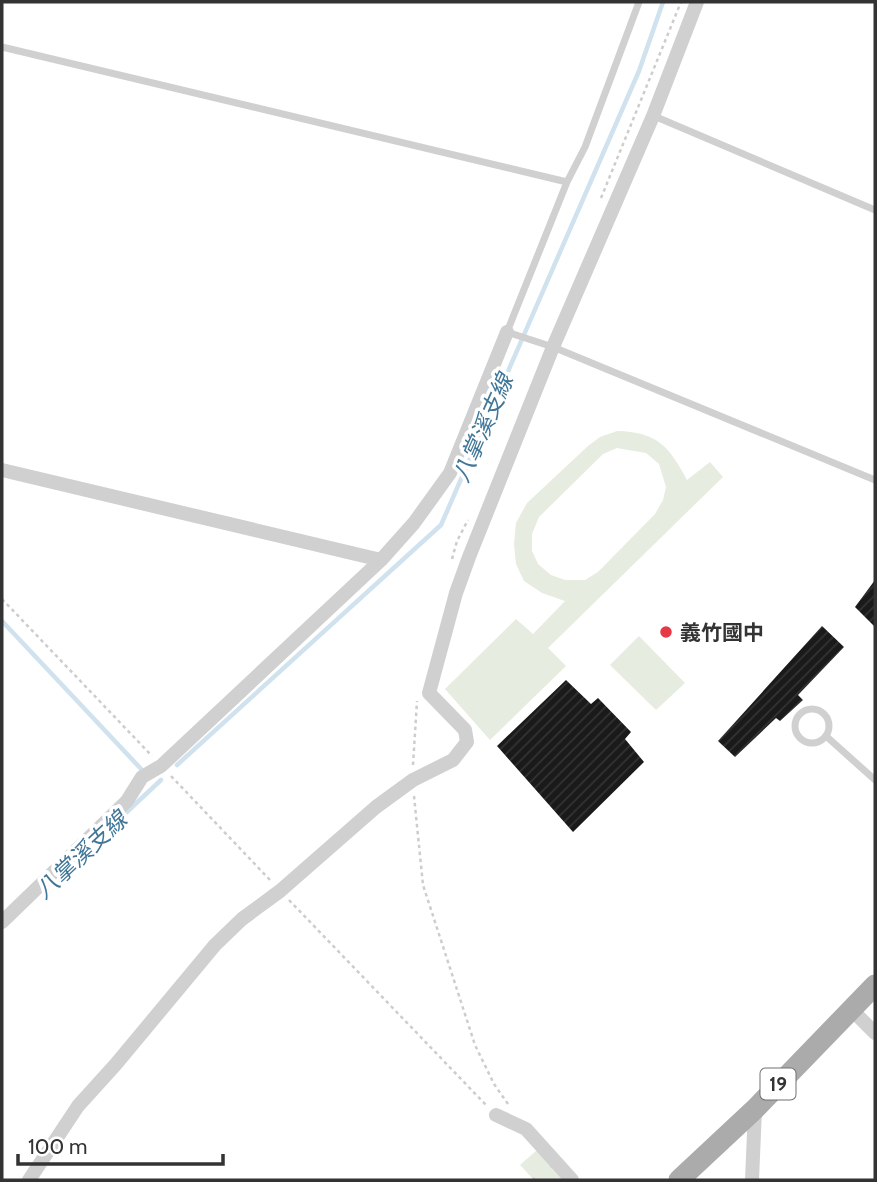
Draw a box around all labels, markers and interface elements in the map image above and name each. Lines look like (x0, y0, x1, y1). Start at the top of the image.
water label: 八掌溪支線 (447, 367, 520, 486)
place label: 義竹國中 (680, 620, 764, 645)
marker: 義竹國中 (658, 624, 674, 640)
water label: 八掌溪支線 (29, 804, 135, 904)
road number: 19 (760, 1068, 796, 1100)
scale bar (18, 1122, 222, 1166)
text: 100 m (28, 1134, 87, 1159)

